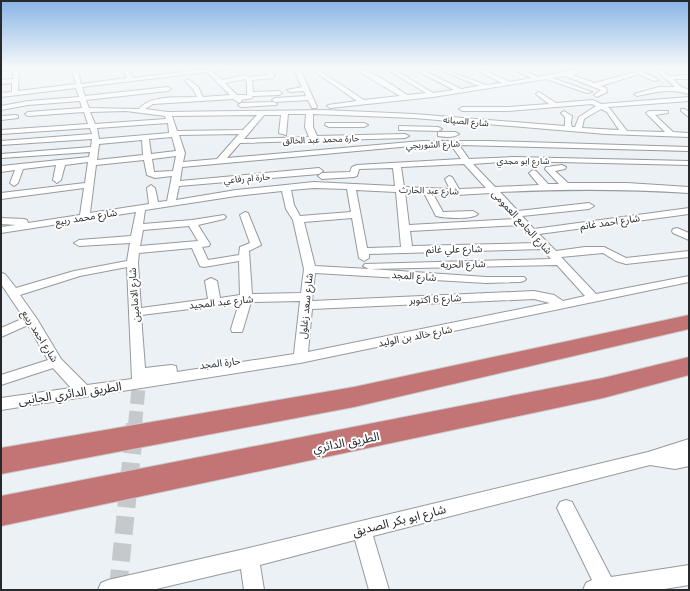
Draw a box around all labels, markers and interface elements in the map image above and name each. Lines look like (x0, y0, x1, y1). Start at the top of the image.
street label: شارع الصيانه (443, 114, 489, 130)
street label: حارة محمد عبد الخالق (282, 132, 360, 147)
street label: شارع الشوربجي (406, 138, 460, 153)
street label: شارع ابو مجدي (496, 155, 550, 168)
street label: حارة ام رفاعي (223, 170, 271, 188)
street label: شارع عبد الحارث (399, 183, 459, 199)
street label: شارع الجامع العمومى (488, 187, 555, 258)
street label: شارع محمد ربيع (54, 206, 118, 229)
street label: شارع احمد غانم (579, 211, 641, 234)
street label: شارع علي غانم (426, 242, 482, 257)
street label: شارع الحريه (440, 257, 486, 272)
street label: شارع الامامين (126, 267, 143, 323)
street label: شارع المجد (391, 268, 437, 285)
street label: شارع سعد زغلول (296, 272, 317, 340)
street label: شارع 6 اكتوبر (408, 291, 462, 308)
street label: شارع عبد المجيد (188, 292, 254, 313)
street label: شارع احمد ربيع (18, 307, 61, 365)
street label: شارع خالد بن الوليد (377, 322, 454, 351)
street label: حارة المجد (199, 354, 241, 372)
street label: الطريق الدائري الجانبى (17, 378, 123, 410)
street label: الطريق الدائري (311, 428, 381, 459)
street label: شارع ابو بكر الصديق (351, 501, 448, 541)

